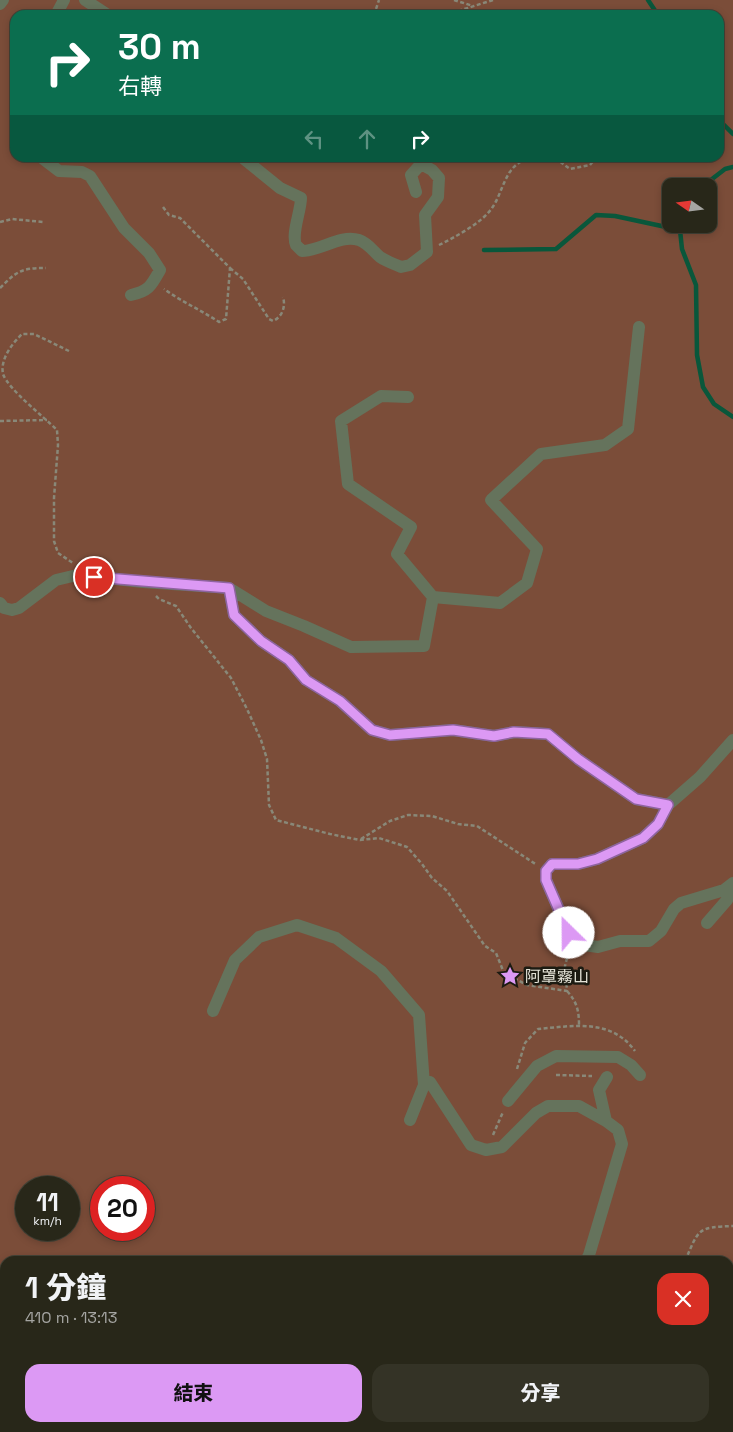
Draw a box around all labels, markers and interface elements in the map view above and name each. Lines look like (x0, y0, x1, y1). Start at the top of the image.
text: 30 m (118, 25, 201, 69)
icon: right (35, 30, 100, 95)
text: 右轉 (118, 72, 162, 100)
icon: left (300, 125, 328, 153)
icon: ahead (353, 125, 381, 153)
icon: right (406, 125, 434, 153)
north arrow (662, 178, 718, 232)
map controls (662, 178, 717, 233)
pin (73, 556, 115, 598)
icon: arrive (80, 563, 108, 591)
position arrow (542, 906, 594, 958)
place icon: 阿罩霧山 (499, 965, 521, 987)
place label: 阿罩霧山 (525, 966, 589, 987)
speed limit sign: 20 (90, 1176, 155, 1241)
text: 11 (36, 1186, 59, 1218)
text: km/h (33, 1213, 62, 1229)
text: 1 分鐘 (25, 1268, 106, 1307)
button: close (657, 1273, 709, 1325)
text: 410 m · 13:13 (25, 1307, 117, 1328)
button: 結束 (25, 1364, 362, 1422)
button: 分享 (372, 1364, 709, 1422)

